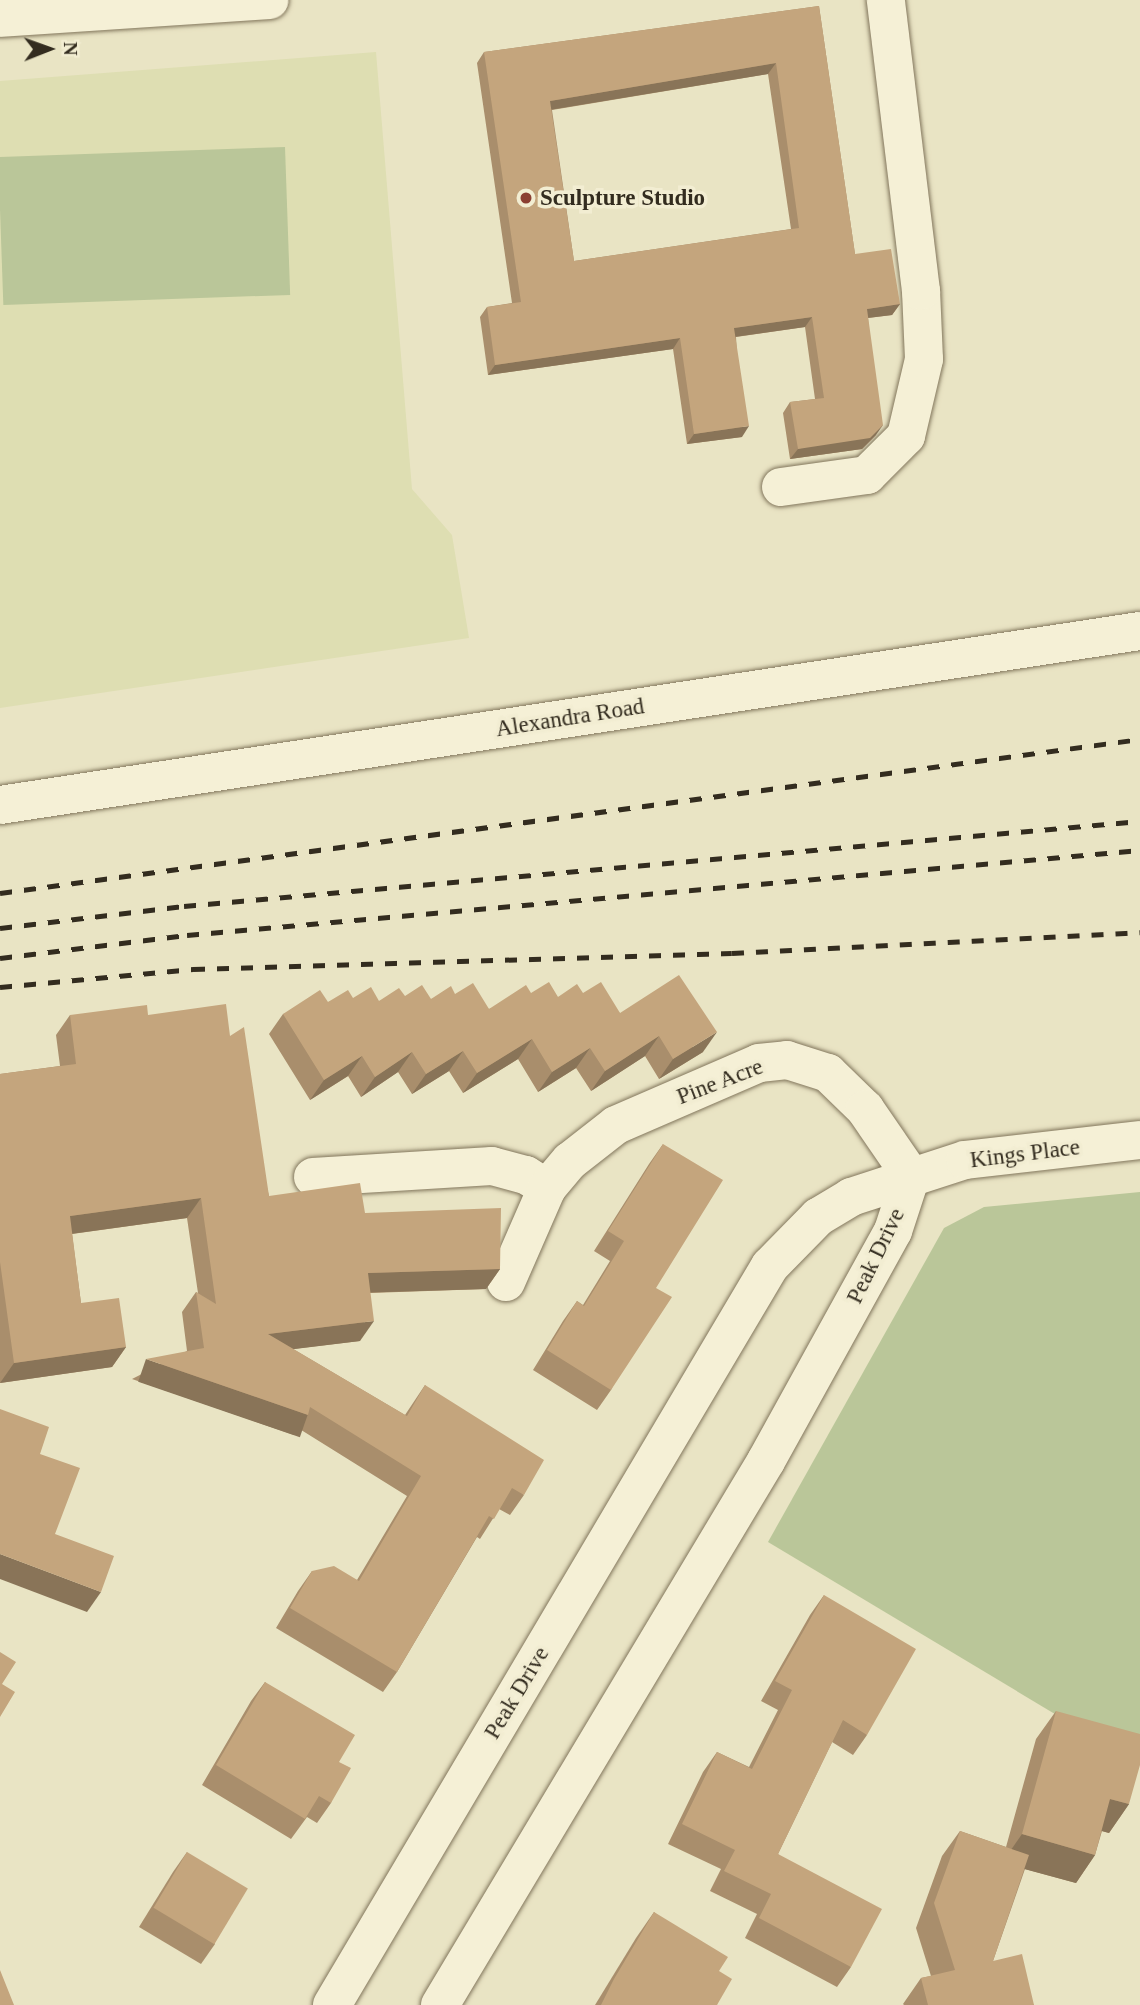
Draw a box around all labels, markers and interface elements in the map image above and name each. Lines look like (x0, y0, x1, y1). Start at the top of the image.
north arrow (14, 14, 84, 84)
text: N (60, 42, 81, 56)
place label: Sculpture Studio (540, 184, 705, 212)
marker: Sculpture Studio (518, 190, 534, 206)
street label: Alexandra Road (494, 693, 646, 743)
street label: Pine Acre (672, 1053, 768, 1111)
street label: Kings Place (968, 1134, 1082, 1174)
street label: Peak Drive (841, 1204, 911, 1308)
street label: Peak Drive (479, 1642, 555, 1744)

